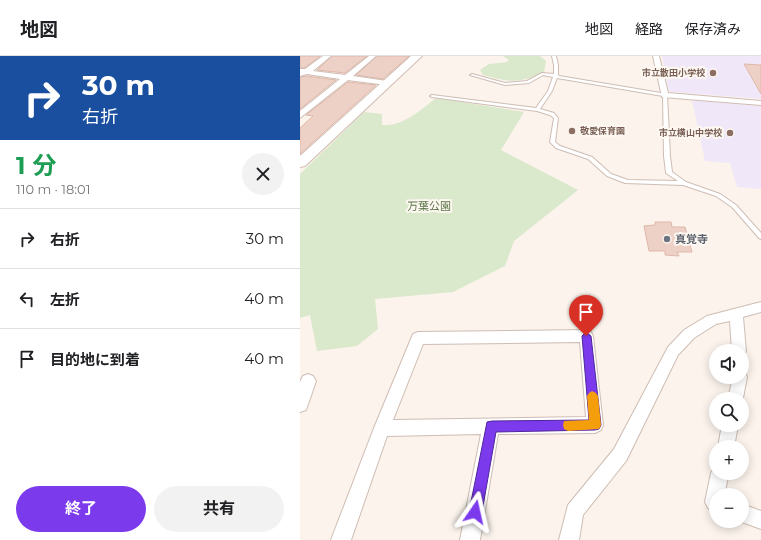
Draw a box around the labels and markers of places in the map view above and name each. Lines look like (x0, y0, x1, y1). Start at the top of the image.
place label: 市立散田小学校 (642, 67, 706, 78)
marker: 市立散田小学校 (708, 68, 718, 78)
place label: 敬愛保育園 (580, 125, 625, 136)
marker: 敬愛保育園 (567, 126, 577, 136)
place label: 市立横山中学校 (659, 127, 723, 138)
marker: 市立横山中学校 (725, 128, 735, 138)
place label: 真覚寺 (675, 232, 708, 246)
marker: 真覚寺 (662, 234, 672, 244)
pin (569, 295, 603, 336)

